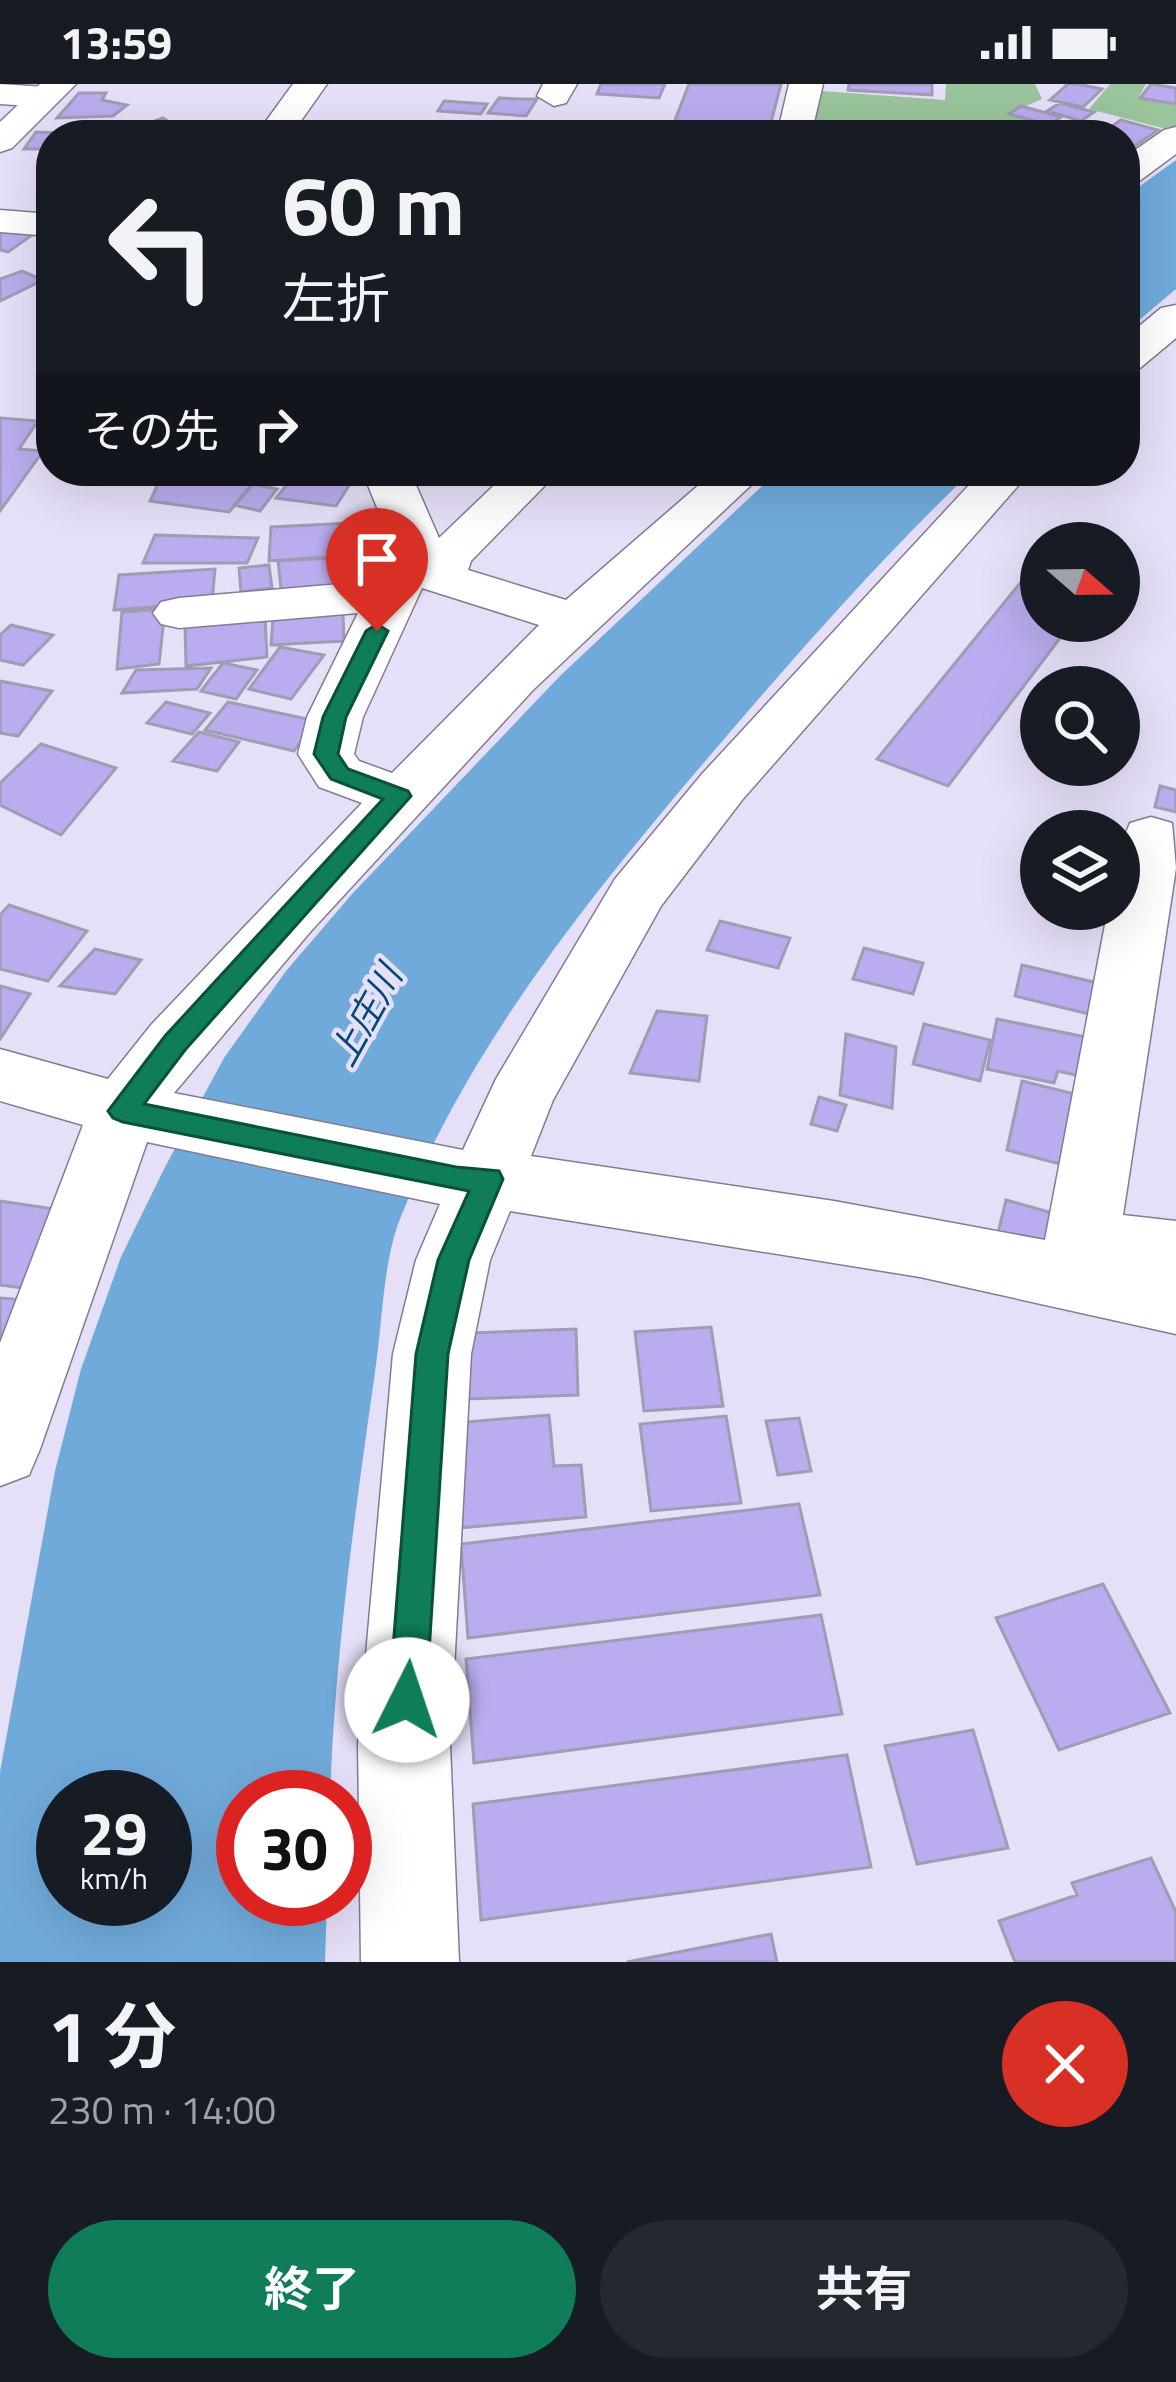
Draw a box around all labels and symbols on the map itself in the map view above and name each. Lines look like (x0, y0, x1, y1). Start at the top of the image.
pin (326, 508, 428, 631)
north arrow (1020, 522, 1140, 642)
water label: 上庄川 (315, 951, 417, 1076)
position arrow (344, 1637, 470, 1763)
speed limit sign: 30 (216, 1770, 372, 1926)

